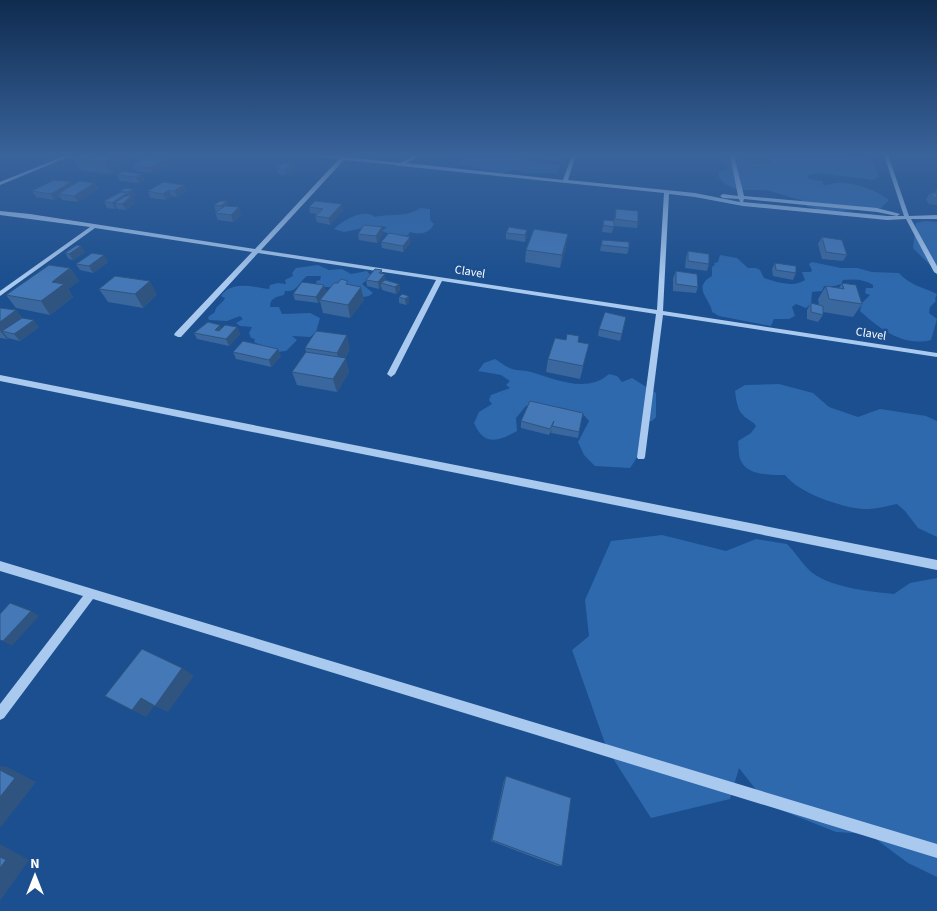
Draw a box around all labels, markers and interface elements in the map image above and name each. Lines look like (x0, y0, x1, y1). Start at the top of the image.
street label: Clavel (454, 261, 486, 283)
street label: Clavel (855, 323, 887, 345)
north arrow (10, 851, 60, 901)
text: N (30, 854, 40, 874)

